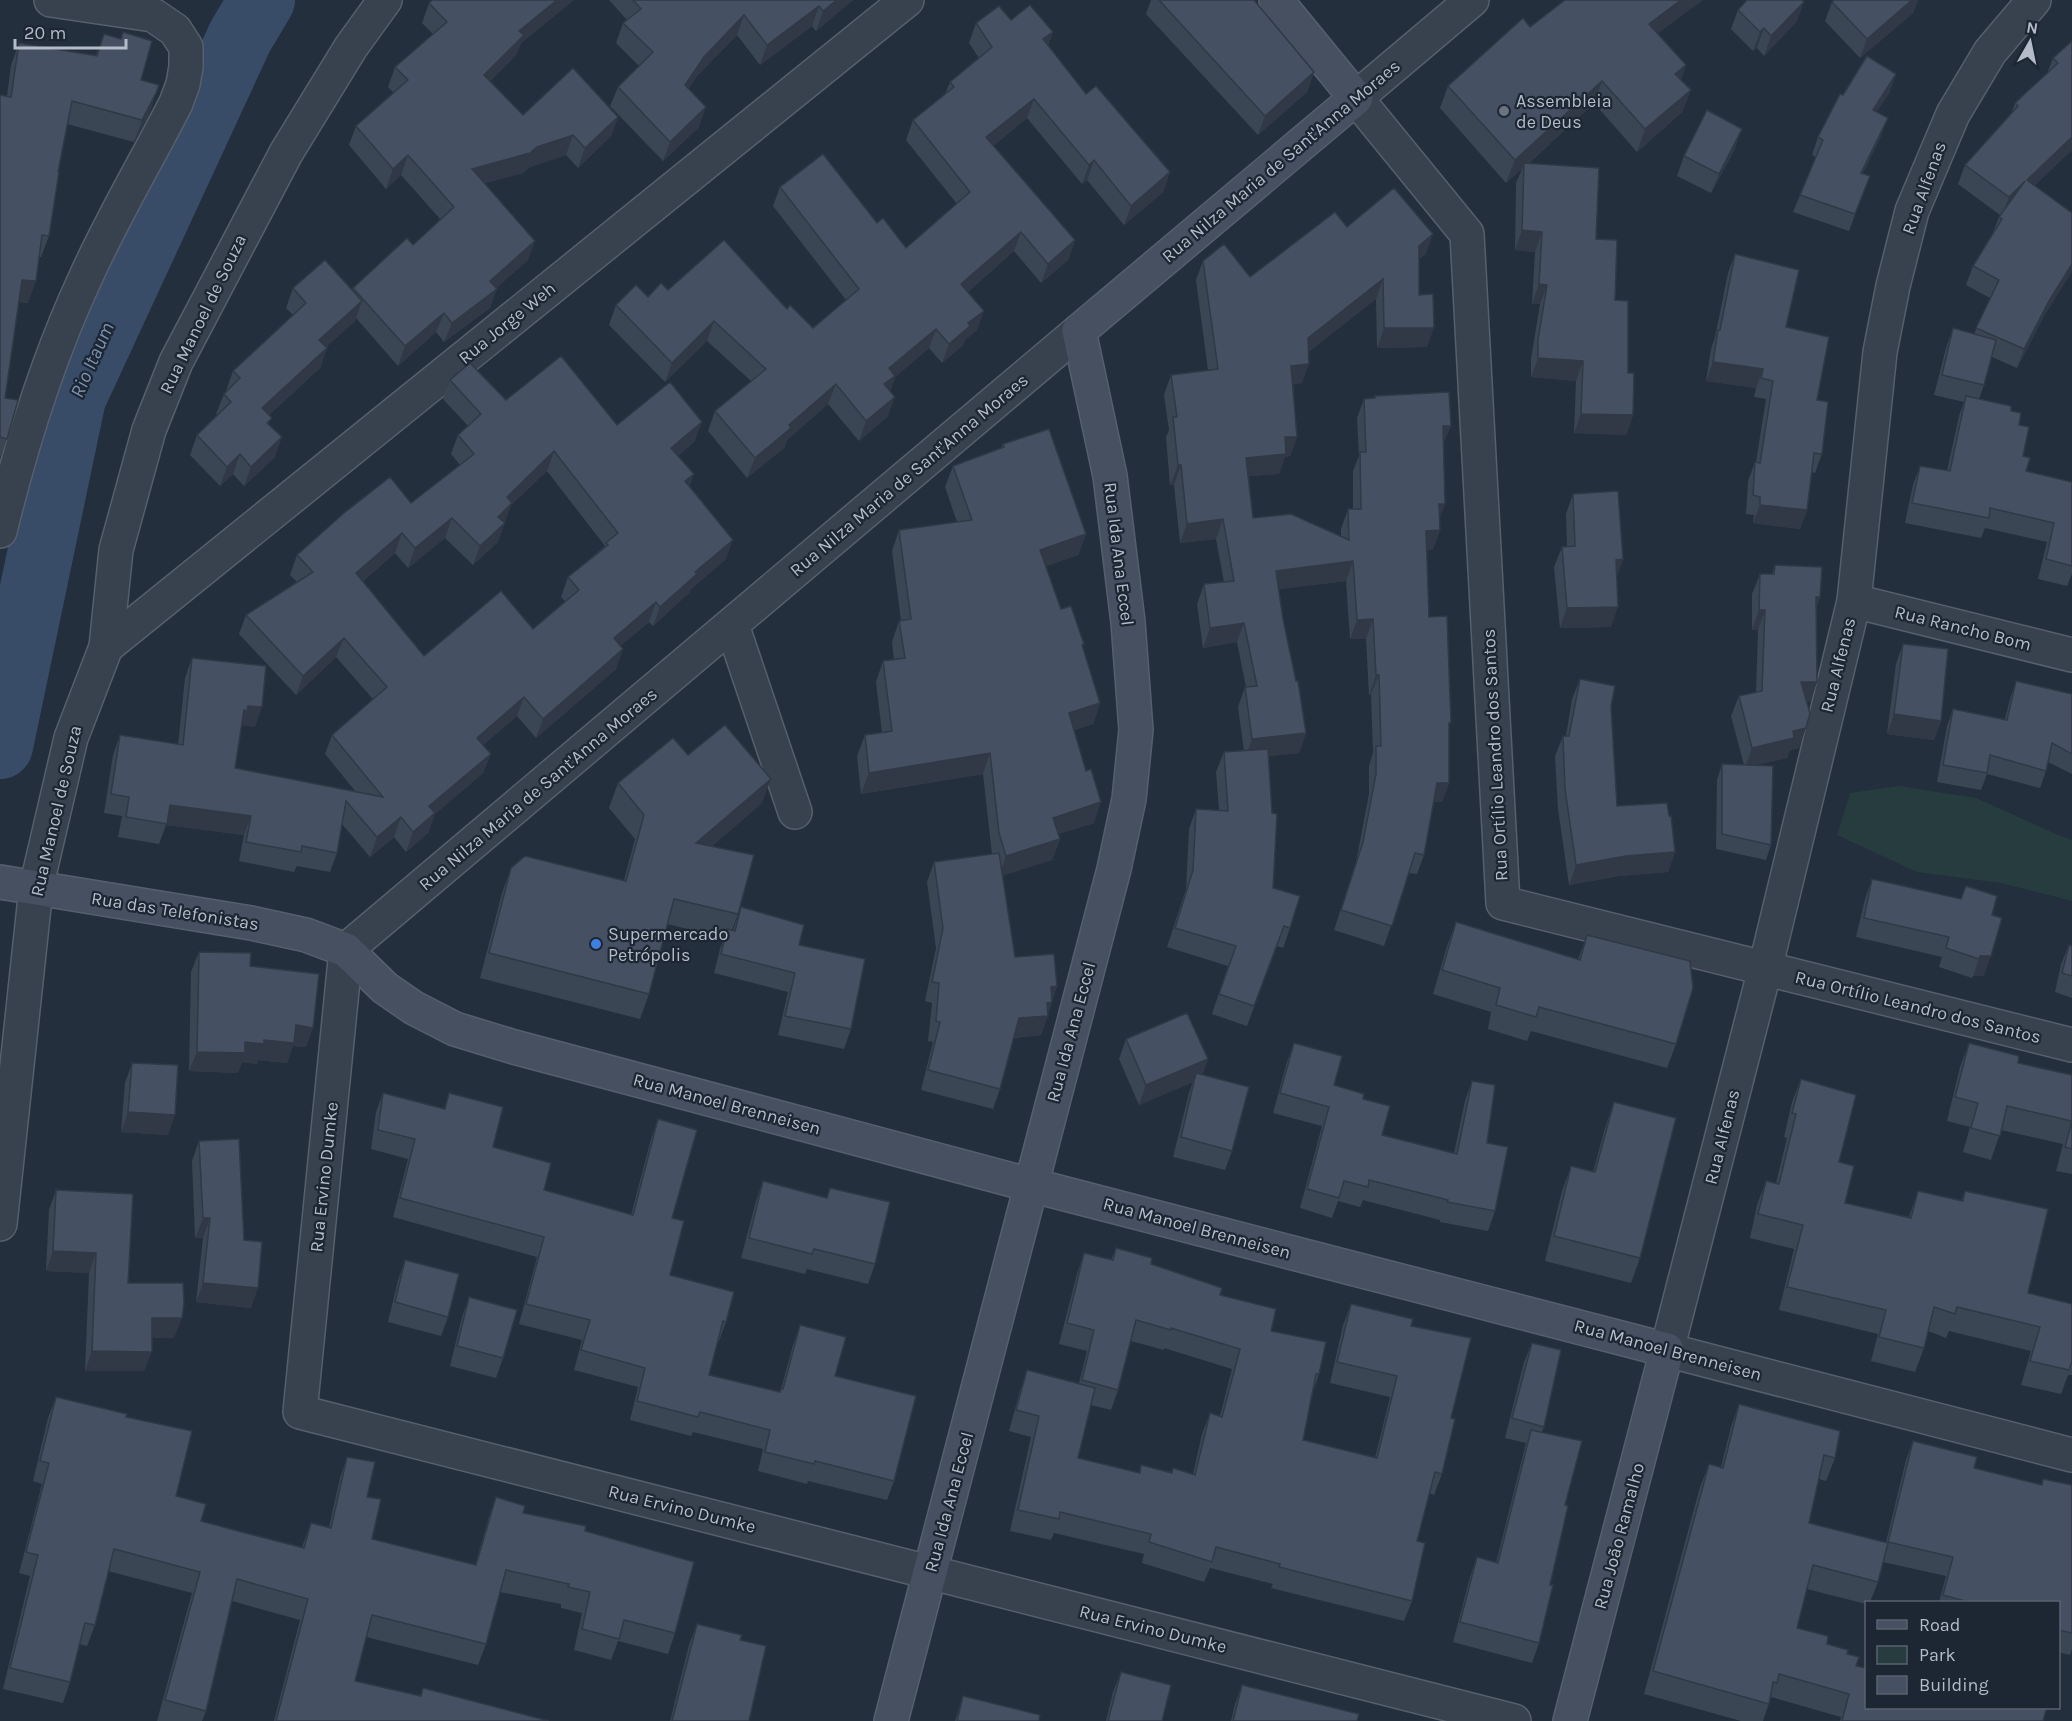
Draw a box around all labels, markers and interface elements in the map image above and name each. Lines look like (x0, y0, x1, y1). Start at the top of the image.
scale bar (15, 12, 126, 50)
north arrow (2000, 12, 2060, 72)
text: N (2025, 17, 2039, 38)
text: 20 m (24, 22, 66, 44)
street label: Rua Nilza Maria de Sant'Anna Moraes (1157, 55, 1405, 267)
place label: Assembleia de Deus (1516, 90, 1612, 133)
marker: Assembleia de Deus (1497, 104, 1511, 118)
street label: Rua Alfenas (1897, 139, 1951, 237)
street label: Rua Manoel de Souza (155, 231, 251, 397)
street label: Rua Jorge Weh (454, 277, 560, 369)
water label: Rio Itaum (65, 319, 119, 401)
street label: Rua Nilza Maria de Sant'Anna Moraes (785, 369, 1033, 581)
street label: Rua Ida Ana Eccel (1099, 481, 1139, 627)
street label: Rua Rancho Bom (1892, 600, 2034, 656)
street label: Rua Alfenas (1816, 615, 1860, 715)
street label: Rua Ortílio Leandro dos Santos (1477, 628, 1513, 882)
street label: Rua Nilza Maria de Sant'Anna Moraes (414, 683, 662, 895)
street label: Rua Manoel de Souza (26, 723, 86, 899)
street label: Rua das Telefonistas (90, 887, 260, 935)
place label: Supermercado Petrópolis (608, 923, 728, 966)
marker: Supermercado Petrópolis (589, 937, 603, 951)
street label: Rua Ida Ana Eccel (1042, 959, 1100, 1105)
street label: Rua Ortílio Leandro dos Santos (1793, 966, 2043, 1048)
street label: Rua Manoel Brenneisen (631, 1068, 823, 1140)
street label: Rua Alfenas (1700, 1087, 1744, 1187)
street label: Rua Ervino Dumke (305, 1101, 343, 1253)
street label: Rua Manoel Brenneisen (1101, 1192, 1293, 1264)
street label: Rua Manoel Brenneisen (1572, 1314, 1764, 1386)
street label: Rua Ida Ana Eccel (920, 1429, 978, 1575)
street label: Rua João Ramalho (1589, 1460, 1649, 1612)
street label: Rua Ervino Dumke (606, 1480, 758, 1538)
street label: Rua Ervino Dumke (1077, 1600, 1229, 1658)
legend (1865, 1601, 2060, 1709)
text: Road (1919, 1614, 1960, 1636)
text: Park (1919, 1644, 1956, 1666)
text: Building (1919, 1674, 1989, 1696)

